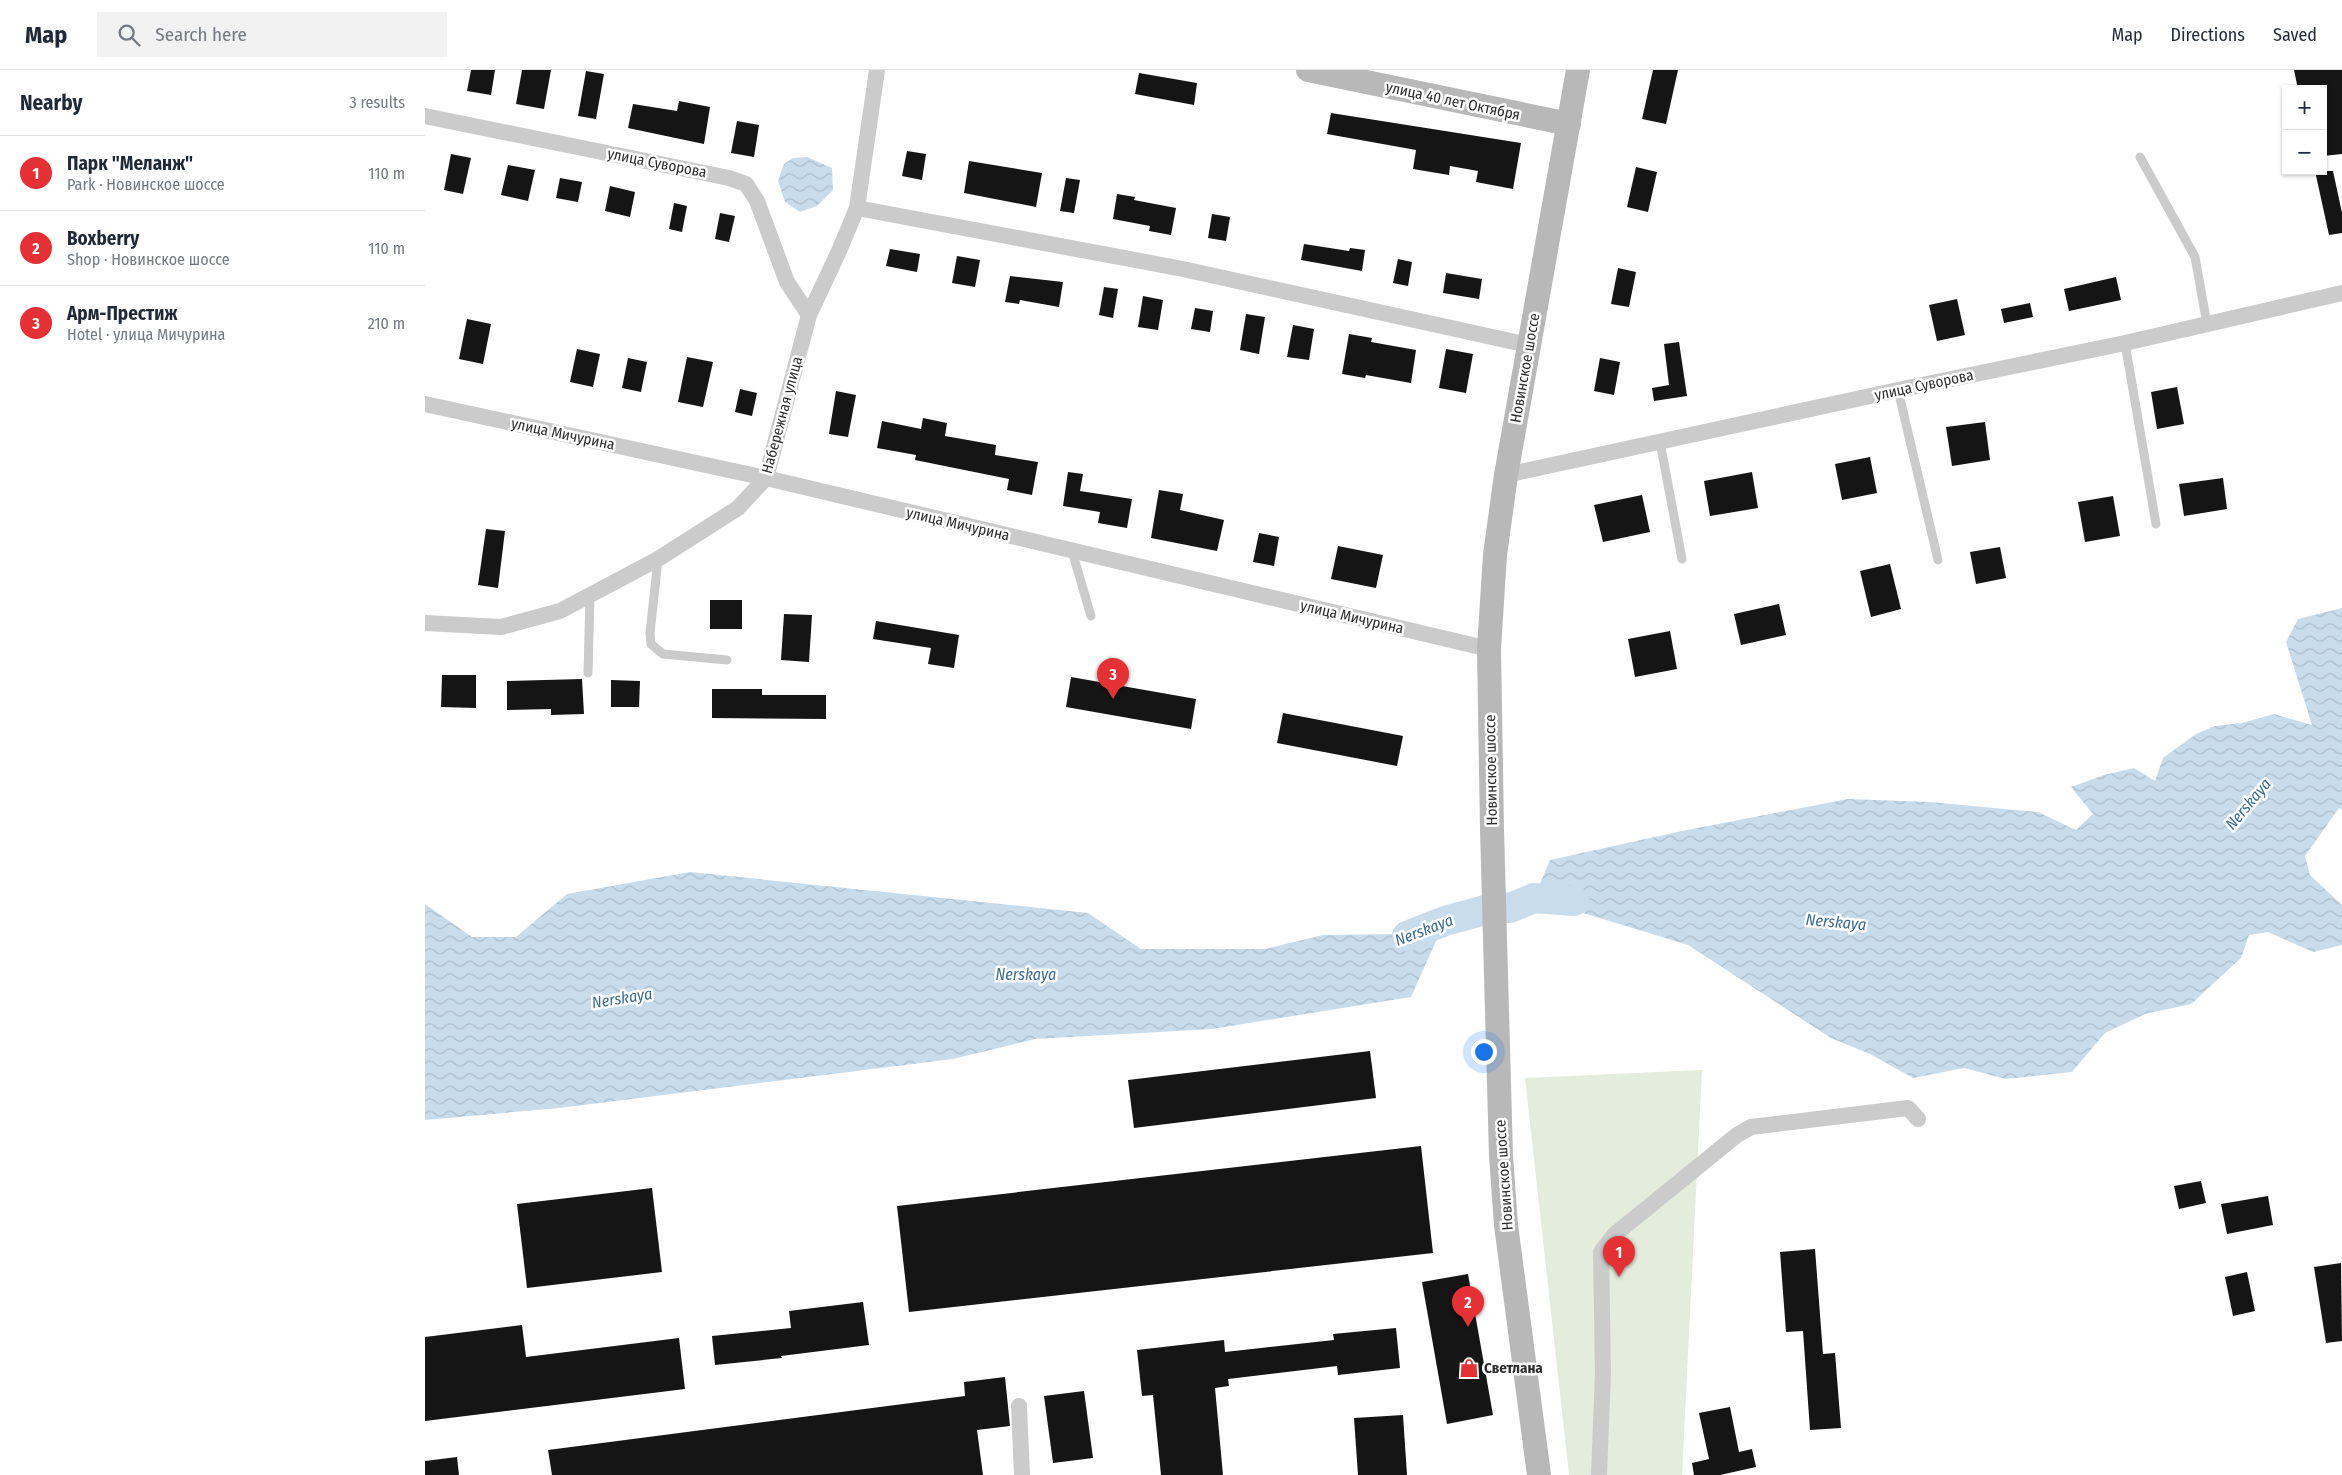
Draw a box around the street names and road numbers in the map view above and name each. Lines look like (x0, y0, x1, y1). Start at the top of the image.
street label: улица 40 лет Октября (1384, 78, 1522, 124)
street label: улица Суворова (606, 145, 708, 181)
street label: Новинское шоссе (1506, 312, 1544, 424)
street label: Набережная улица (758, 355, 806, 475)
street label: улица Суворова (1873, 366, 1975, 404)
street label: улица Мичурина (510, 414, 616, 454)
street label: улица Мичурина (905, 503, 1011, 545)
street label: улица Мичурина (1299, 596, 1405, 638)
street label: Новинское шоссе (1481, 714, 1501, 826)
street label: Новинское шоссе (1491, 1119, 1517, 1231)

